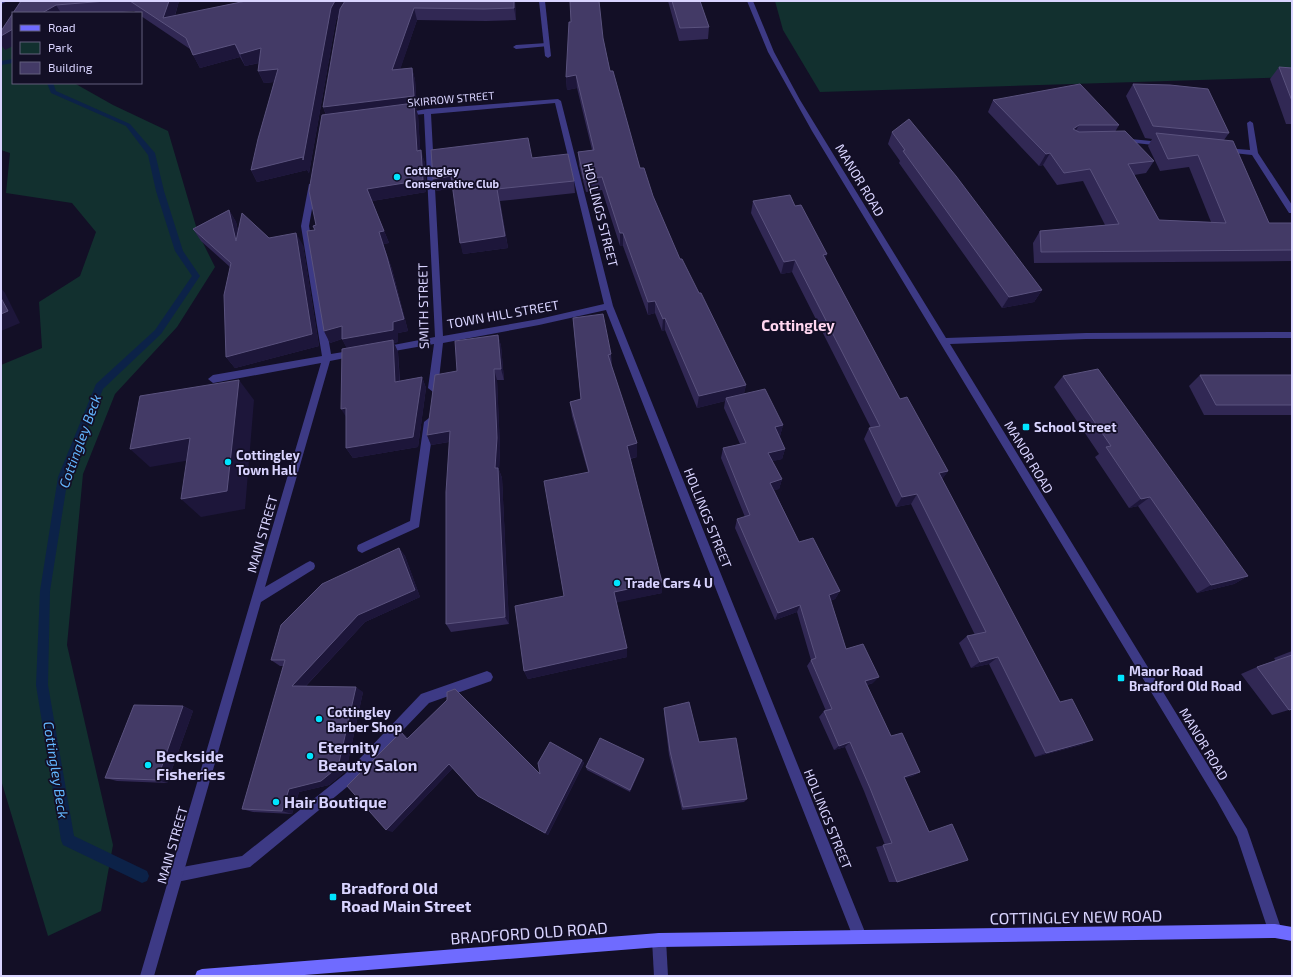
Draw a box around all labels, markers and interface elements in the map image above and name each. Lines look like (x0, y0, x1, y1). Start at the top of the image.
legend (12, 12, 142, 84)
text: Road (48, 20, 76, 34)
text: Park (48, 40, 73, 54)
text: Building (48, 60, 93, 74)
street label: SKIRROW STREET (407, 88, 496, 109)
street label: MANOR ROAD (832, 141, 888, 219)
street label: HOLLINGS STREET (580, 161, 622, 269)
place label: Cottingley Conservative Club (405, 164, 500, 190)
marker: Cottingley Conservative Club (392, 172, 402, 182)
street label: SMITH STREET (414, 262, 432, 349)
street label: TOWN HILL STREET (446, 296, 561, 332)
district label: Cottingley (761, 316, 835, 335)
water label: Cottingley Beck (55, 392, 104, 490)
street label: MANOR ROAD (1001, 418, 1057, 496)
place label: School Street (1034, 419, 1117, 435)
marker: School Street (1021, 422, 1031, 432)
place label: Cottingley Town Hall (236, 447, 300, 478)
marker: Cottingley Town Hall (223, 457, 233, 467)
street label: HOLLINGS STREET (681, 466, 736, 571)
street label: MAIN STREET (243, 493, 281, 575)
place label: Trade Cars 4 U (625, 575, 713, 591)
marker: Trade Cars 4 U (612, 578, 622, 588)
place label: Manor Road Bradford Old Road (1129, 663, 1242, 694)
marker: Manor Road Bradford Old Road (1116, 673, 1126, 683)
place label: Cottingley Barber Shop (327, 704, 403, 735)
street label: MANOR ROAD (1176, 705, 1232, 783)
marker: Cottingley Barber Shop (314, 714, 324, 724)
water label: Cottingley Beck (40, 720, 73, 820)
place label: Eternity Beauty Salon (318, 737, 417, 775)
place label: Beckside Fisheries (156, 746, 225, 783)
marker: Eternity Beauty Salon (305, 751, 315, 761)
marker: Beckside Fisheries (143, 760, 153, 770)
street label: HOLLINGS STREET (801, 767, 856, 872)
place label: Hair Boutique (284, 792, 387, 811)
marker: Hair Boutique (271, 797, 281, 807)
street label: MAIN STREET (153, 804, 191, 886)
place label: Bradford Old Road Main Street (341, 878, 472, 915)
marker: Bradford Old Road Main Street (328, 892, 338, 902)
street label: COTTINGLEY NEW ROAD (989, 905, 1163, 928)
street label: BRADFORD OLD ROAD (450, 918, 608, 947)

